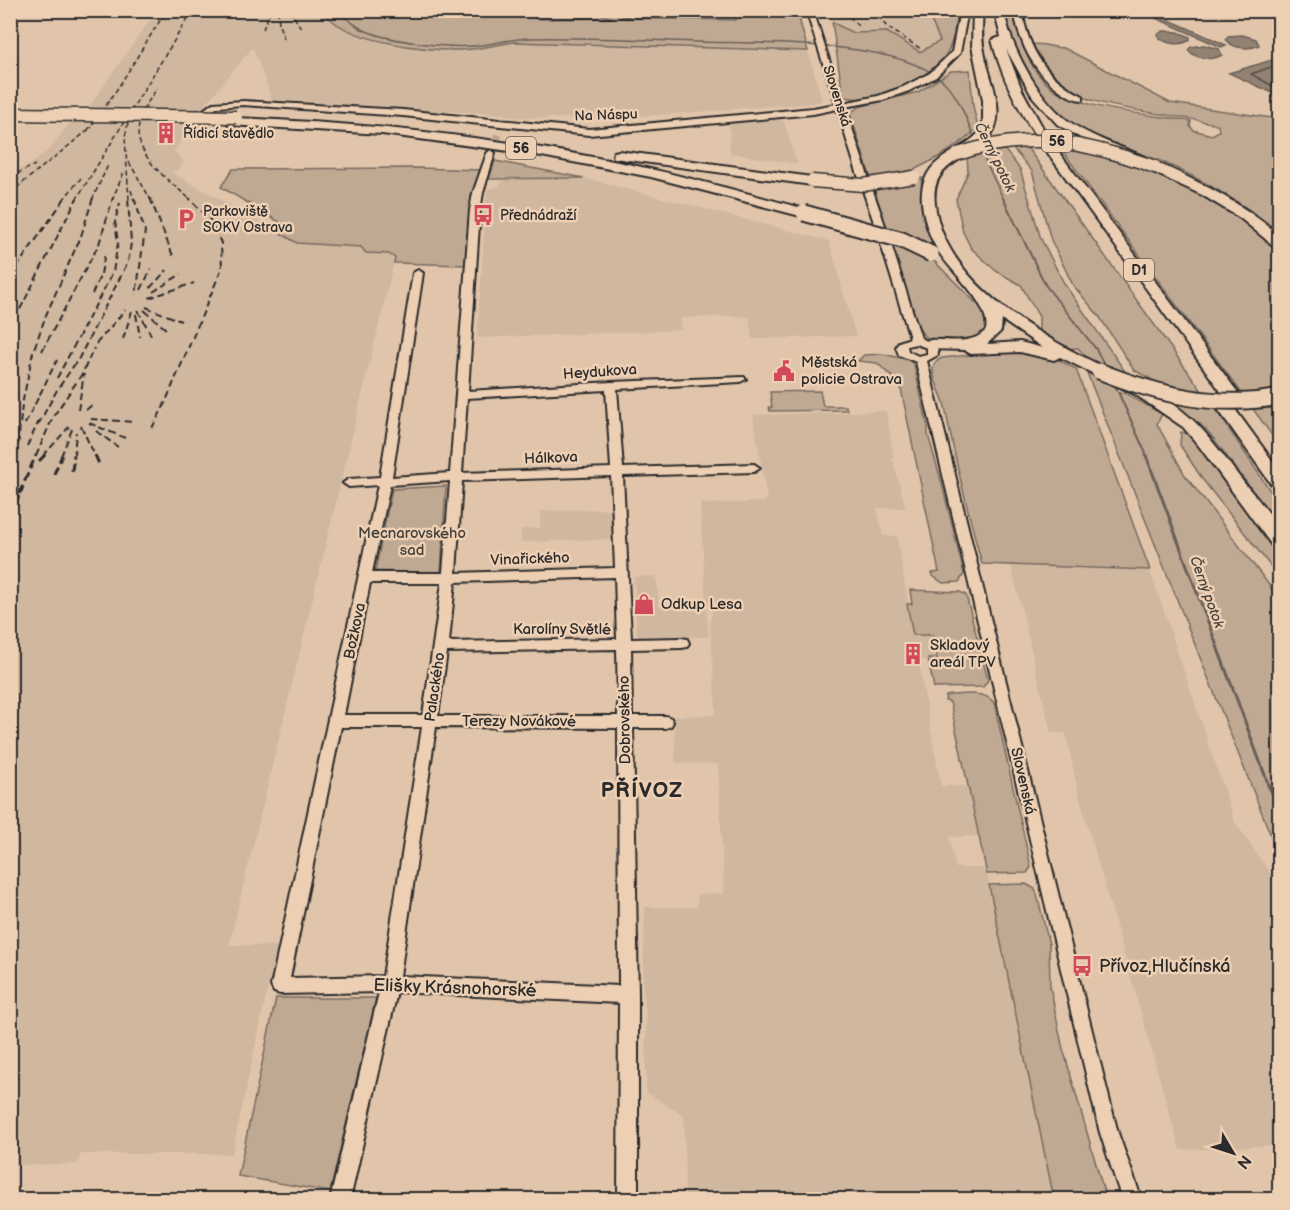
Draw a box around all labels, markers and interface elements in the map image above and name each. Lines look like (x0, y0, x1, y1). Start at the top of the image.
street label: Slovenská (819, 63, 855, 129)
street label: Na Náspu (574, 105, 638, 125)
water label: Černý potok (971, 119, 1021, 196)
building icon: Řídicí stavědlo (154, 121, 178, 145)
place label: Řídicí stavědlo (183, 124, 274, 142)
road number: 56 (1042, 130, 1072, 152)
road number: 56 (506, 137, 536, 159)
place label: Parkoviště SOKV Ostrava (203, 203, 293, 236)
bus stop icon: Přednádraží (471, 203, 495, 227)
parking icon: Parkoviště SOKV Ostrava (174, 207, 198, 231)
place label: Přednádraží (500, 207, 577, 224)
road number: D1 (1124, 259, 1154, 281)
place label: Městská policie Ostrava (801, 353, 902, 389)
public building icon: Městská policie Ostrava (772, 359, 796, 383)
street label: Heydukova (562, 360, 638, 384)
street label: Hálkova (524, 448, 578, 468)
park label: Mecnarovského sad (358, 524, 466, 560)
street label: Vinařického (490, 548, 570, 570)
water label: Černý potok (1186, 553, 1229, 631)
shop icon: Odkup Lesa (632, 592, 656, 616)
place label: Odkup Lesa (661, 595, 742, 614)
street label: Božkova (340, 601, 370, 661)
street label: Karolíny Světlé (513, 620, 611, 639)
place label: Skladový areál TPV (930, 636, 996, 672)
building icon: Skladový areál TPV (901, 642, 925, 666)
street label: Palackého (421, 651, 449, 723)
street label: Dobrovského (615, 675, 635, 765)
street label: Terezy Novákové (462, 712, 576, 731)
street label: Slovenská (1006, 746, 1040, 816)
district label: PŘÍVOZ (601, 776, 683, 803)
bus stop icon: Přívoz,Hlučínská (1070, 954, 1094, 978)
place label: Přívoz,Hlučínská (1099, 956, 1230, 977)
street label: Elišky Krásnohorské (373, 975, 537, 1001)
north arrow (1203, 1123, 1263, 1183)
text: N (1232, 1151, 1255, 1172)

